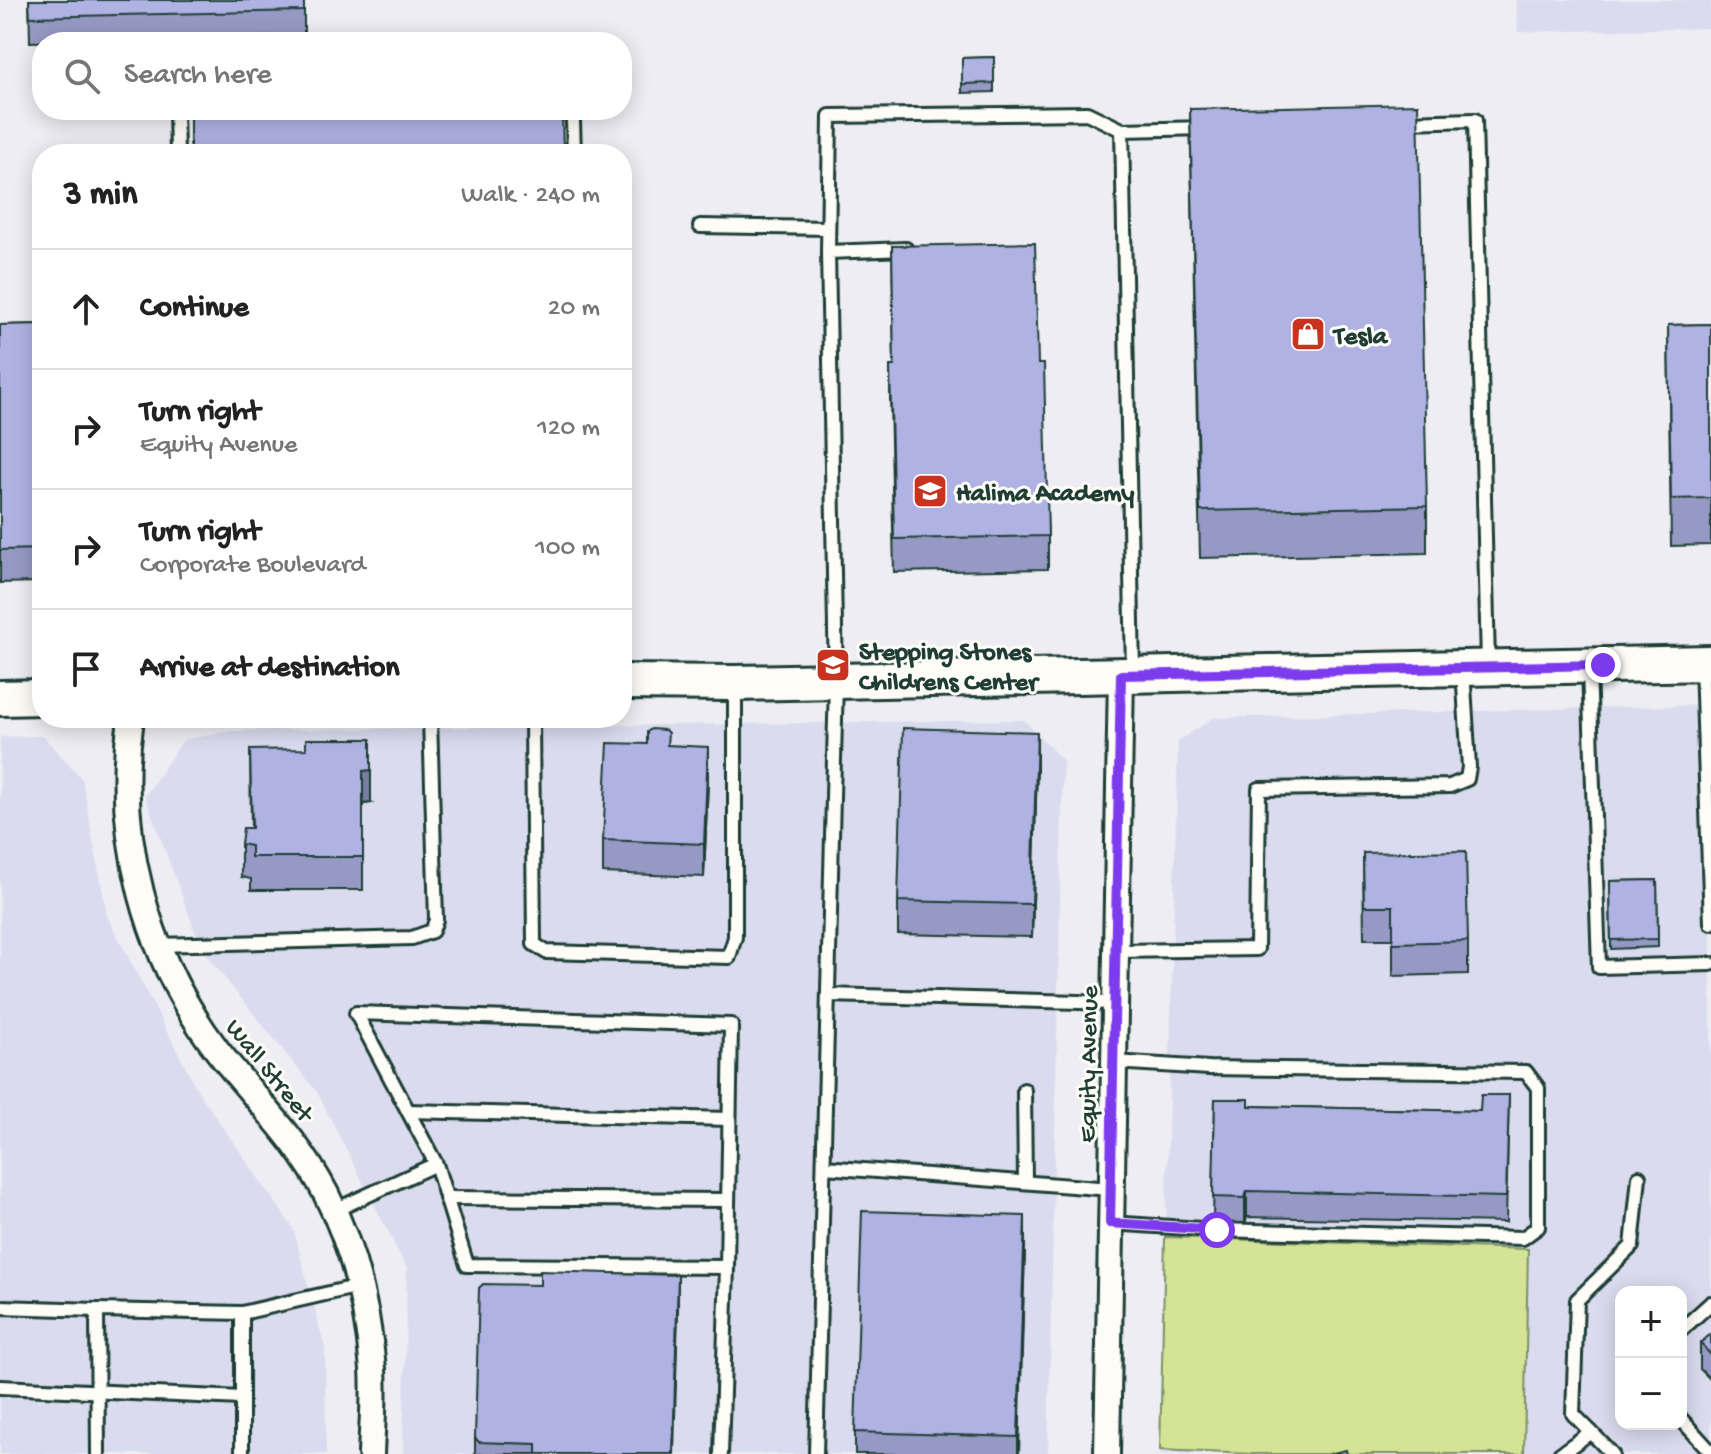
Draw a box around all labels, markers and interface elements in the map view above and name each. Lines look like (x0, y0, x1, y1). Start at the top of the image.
search box (32, 32, 632, 120)
icon: search (60, 54, 104, 98)
text: Search here (124, 59, 272, 94)
text: 3 min (64, 176, 137, 216)
text: Walk · 240 m (461, 181, 600, 212)
icon: ahead (64, 287, 108, 331)
text: Continue (140, 292, 249, 327)
text: 20 m (548, 294, 600, 325)
shop icon: Tesla (1289, 315, 1327, 353)
place label: Tesla (1332, 323, 1389, 354)
text: Turn right (140, 396, 260, 431)
icon: right (64, 407, 108, 451)
text: 120 m (537, 414, 600, 445)
text: Equity Avenue (140, 431, 297, 462)
school or university icon: Halima Academy (911, 472, 949, 510)
place label: Halima Academy (956, 480, 1134, 511)
text: Turn right (140, 516, 260, 551)
icon: right (64, 527, 108, 571)
text: 100 m (535, 534, 600, 565)
text: Corporate Boulevard (140, 551, 365, 582)
place label: Stepping Stones Childrens Center (859, 639, 1040, 700)
school or university icon: Stepping Stones Childrens Center (814, 646, 852, 684)
icon: arrive (64, 647, 108, 691)
route end (1585, 647, 1621, 683)
text: Arrive at destination (140, 652, 400, 687)
street label: Equity Avenue (1074, 985, 1107, 1143)
street label: Wall Street (217, 1014, 320, 1131)
route start (1199, 1212, 1235, 1248)
map controls (1615, 1286, 1687, 1430)
button: + (1615, 1286, 1687, 1358)
button: − (1615, 1358, 1687, 1430)

